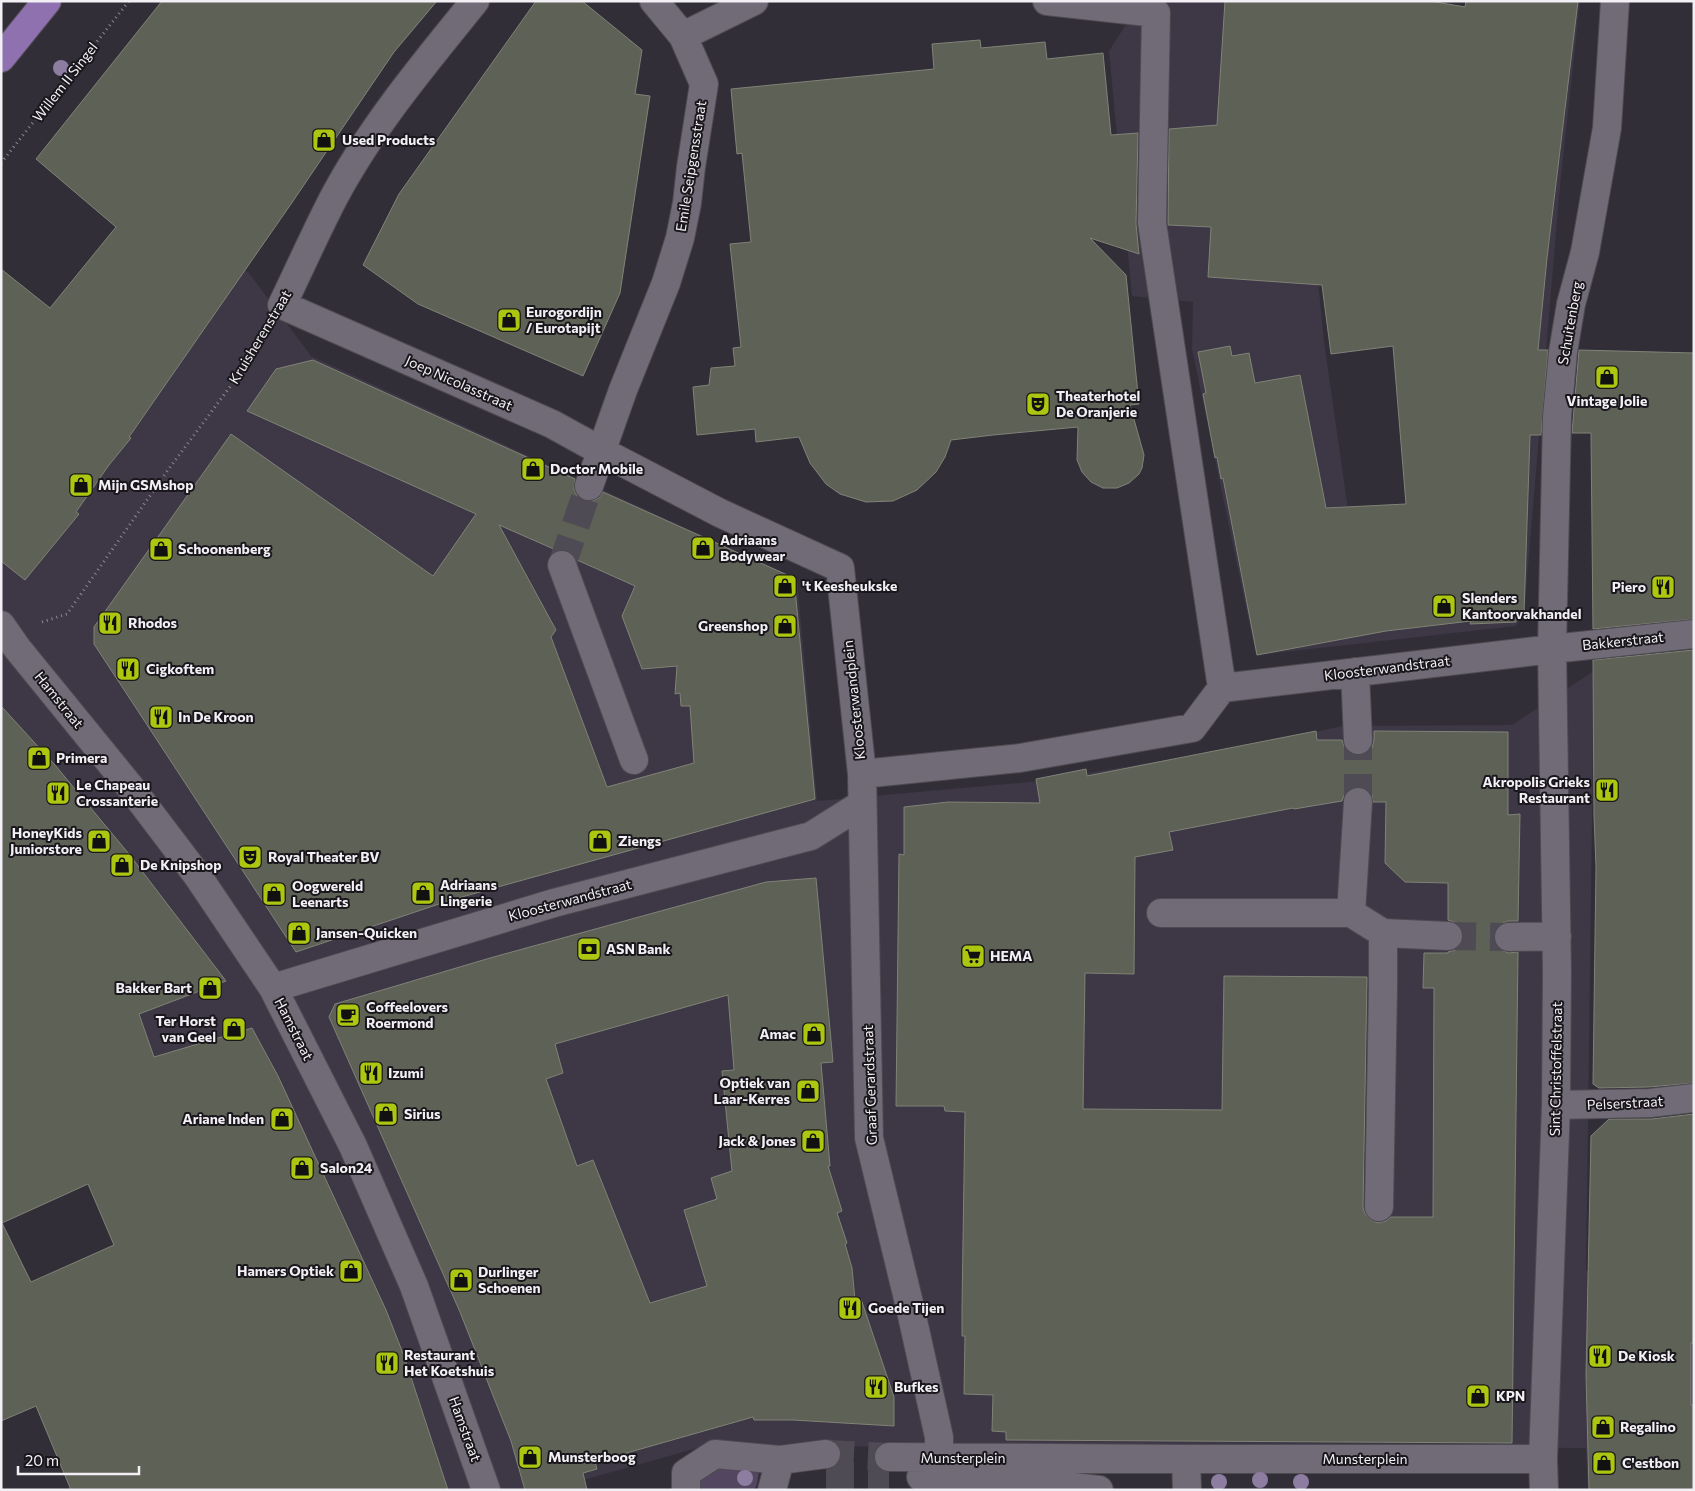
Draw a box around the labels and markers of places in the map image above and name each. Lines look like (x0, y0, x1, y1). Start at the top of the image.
shop icon: Used Products (311, 127, 337, 153)
place label: Used Products (342, 131, 436, 148)
place label: Eurogordijn / Eurotapijt (526, 303, 602, 336)
shop icon: Eurogordijn / Eurotapijt (496, 307, 522, 333)
shop icon: Vintage Jolie (1594, 364, 1620, 390)
place label: Theaterhotel De Oranjerie (1056, 387, 1140, 420)
theatre icon: Theaterhotel De Oranjerie (1025, 391, 1051, 417)
place label: Vintage Jolie (1567, 392, 1647, 409)
shop icon: Doctor Mobile (520, 456, 546, 482)
place label: Doctor Mobile (550, 460, 643, 477)
shop icon: Mijn GSMshop (68, 472, 94, 498)
place label: Mijn GSMshop (98, 476, 193, 493)
place label: Adriaans Bodywear (720, 531, 786, 564)
shop icon: Adriaans Bodywear (690, 535, 716, 561)
shop icon: Schoonenberg (148, 536, 174, 562)
place label: Schoonenberg (178, 540, 271, 557)
shop icon: 't Keesheukske (772, 573, 798, 599)
restaurant icon: Piero (1650, 574, 1676, 600)
place label: 't Keesheukske (802, 577, 897, 594)
place label: Piero (1612, 578, 1646, 595)
place label: Slenders Kantoorvakhandel (1462, 589, 1581, 622)
shop icon: Slenders Kantoorvakhandel (1431, 593, 1457, 619)
restaurant icon: Rhodos (97, 610, 123, 636)
shop icon: Greenshop (772, 613, 798, 639)
place label: Rhodos (128, 614, 178, 631)
place label: Greenshop (698, 617, 768, 634)
restaurant icon: Cigkoftem (115, 656, 141, 682)
place label: Cigkoftem (146, 660, 214, 677)
restaurant icon: In De Kroon (148, 704, 174, 730)
place label: In De Kroon (178, 708, 254, 725)
shop icon: Primera (26, 745, 52, 771)
place label: Primera (56, 749, 107, 766)
place label: Akropolis Grieks Restaurant (1483, 773, 1590, 806)
place label: Le Chapeau Crossanterie (76, 776, 158, 809)
restaurant icon: Akropolis Grieks Restaurant (1594, 777, 1620, 803)
restaurant icon: Le Chapeau Crossanterie (45, 780, 71, 806)
place label: HoneyKids Juniorstore (10, 824, 82, 857)
shop icon: HoneyKids Juniorstore (86, 828, 112, 854)
shop icon: Ziengs (587, 828, 613, 854)
place label: Ziengs (618, 832, 662, 849)
theatre icon: Royal Theater BV (237, 844, 263, 870)
place label: Royal Theater BV (268, 848, 379, 865)
shop icon: De Knipshop (109, 852, 135, 878)
place label: De Knipshop (140, 856, 222, 873)
place label: Adriaans Lingerie (440, 876, 497, 909)
place label: Oogwereld Leenarts (292, 877, 363, 910)
shop icon: Adriaans Lingerie (410, 880, 436, 906)
shop icon: Oogwereld Leenarts (261, 881, 287, 907)
shop icon: Jansen-Quicken (286, 920, 312, 946)
place label: Jansen-Quicken (316, 924, 417, 941)
bank icon: ASN Bank (576, 936, 602, 962)
place label: ASN Bank (606, 940, 670, 957)
supermarket icon: HEMA (960, 943, 986, 969)
place label: HEMA (990, 947, 1032, 964)
shop icon: Bakker Bart (197, 975, 223, 1001)
place label: Bakker Bart (115, 979, 192, 996)
place label: Coffeelovers Roermond (366, 998, 449, 1031)
cafe icon: Coffeelovers Roermond (335, 1002, 361, 1028)
place label: Ter Horst van Geel (155, 1012, 216, 1045)
shop icon: Ter Horst van Geel (221, 1016, 247, 1042)
shop icon: Amac (801, 1021, 827, 1047)
place label: Amac (760, 1025, 796, 1042)
restaurant icon: Izumi (358, 1060, 384, 1086)
place label: Izumi (388, 1064, 424, 1081)
place label: Optiek van Laar-Kerres (714, 1074, 790, 1107)
shop icon: Optiek van Laar-Kerres (795, 1078, 821, 1104)
shop icon: Sirius (373, 1101, 399, 1127)
place label: Sirius (404, 1105, 441, 1122)
shop icon: Ariane Inden (269, 1106, 295, 1132)
place label: Ariane Inden (183, 1110, 264, 1127)
shop icon: Jack & Jones (800, 1128, 826, 1154)
place label: Jack & Jones (718, 1132, 796, 1149)
shop icon: Salon24 (289, 1155, 315, 1181)
place label: Salon24 (320, 1159, 373, 1176)
shop icon: Hamers Optiek (338, 1258, 364, 1284)
place label: Hamers Optiek (237, 1262, 334, 1279)
place label: Durlinger Schoenen (478, 1263, 541, 1296)
shop icon: Durlinger Schoenen (448, 1267, 474, 1293)
restaurant icon: Goede Tijen (837, 1295, 863, 1321)
place label: Goede Tijen (868, 1299, 944, 1316)
restaurant icon: De Kiosk (1587, 1343, 1613, 1369)
place label: Restaurant Het Koetshuis (404, 1346, 495, 1379)
place label: De Kiosk (1618, 1347, 1675, 1364)
restaurant icon: Restaurant Het Koetshuis (374, 1350, 400, 1376)
restaurant icon: Bufkes (863, 1374, 889, 1400)
place label: Bufkes (894, 1378, 939, 1395)
shop icon: KPN (1465, 1383, 1491, 1409)
place label: KPN (1496, 1387, 1525, 1404)
shop icon: Regalino (1590, 1414, 1616, 1440)
place label: Regalino (1620, 1418, 1676, 1435)
shop icon: Munsterboog (517, 1444, 543, 1470)
place label: Munsterboog (548, 1448, 636, 1465)
shop icon: C'estbon (1591, 1450, 1617, 1476)
place label: C'estbon (1622, 1454, 1679, 1471)

